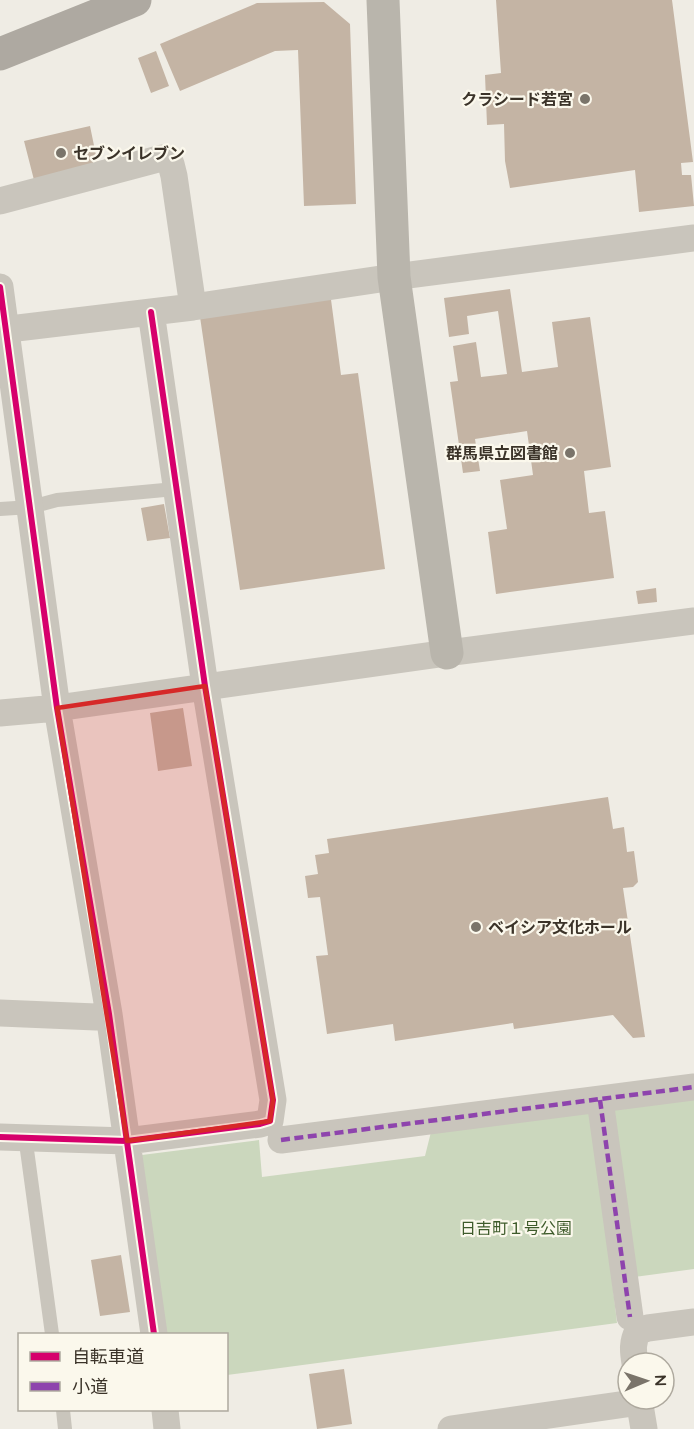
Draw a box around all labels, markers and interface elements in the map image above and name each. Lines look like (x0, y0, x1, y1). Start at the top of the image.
place label: クラシード若宮 (461, 89, 573, 109)
marker: クラシード若宮 (578, 92, 592, 106)
place label: セブンイレブン (73, 143, 185, 163)
marker: セブンイレブン (54, 146, 68, 160)
place label: 群馬県立図書館 (446, 443, 558, 463)
marker: 群馬県立図書館 (563, 446, 577, 460)
place label: ベイシア文化ホール (488, 917, 632, 937)
marker: ベイシア文化ホール (469, 920, 483, 934)
park label: 日吉町１号公園 (460, 1218, 572, 1238)
legend (18, 1333, 228, 1411)
text: 自転車道 (72, 1345, 144, 1368)
north arrow (616, 1351, 676, 1411)
text: N (651, 1374, 671, 1387)
text: 小道 (72, 1375, 108, 1398)

